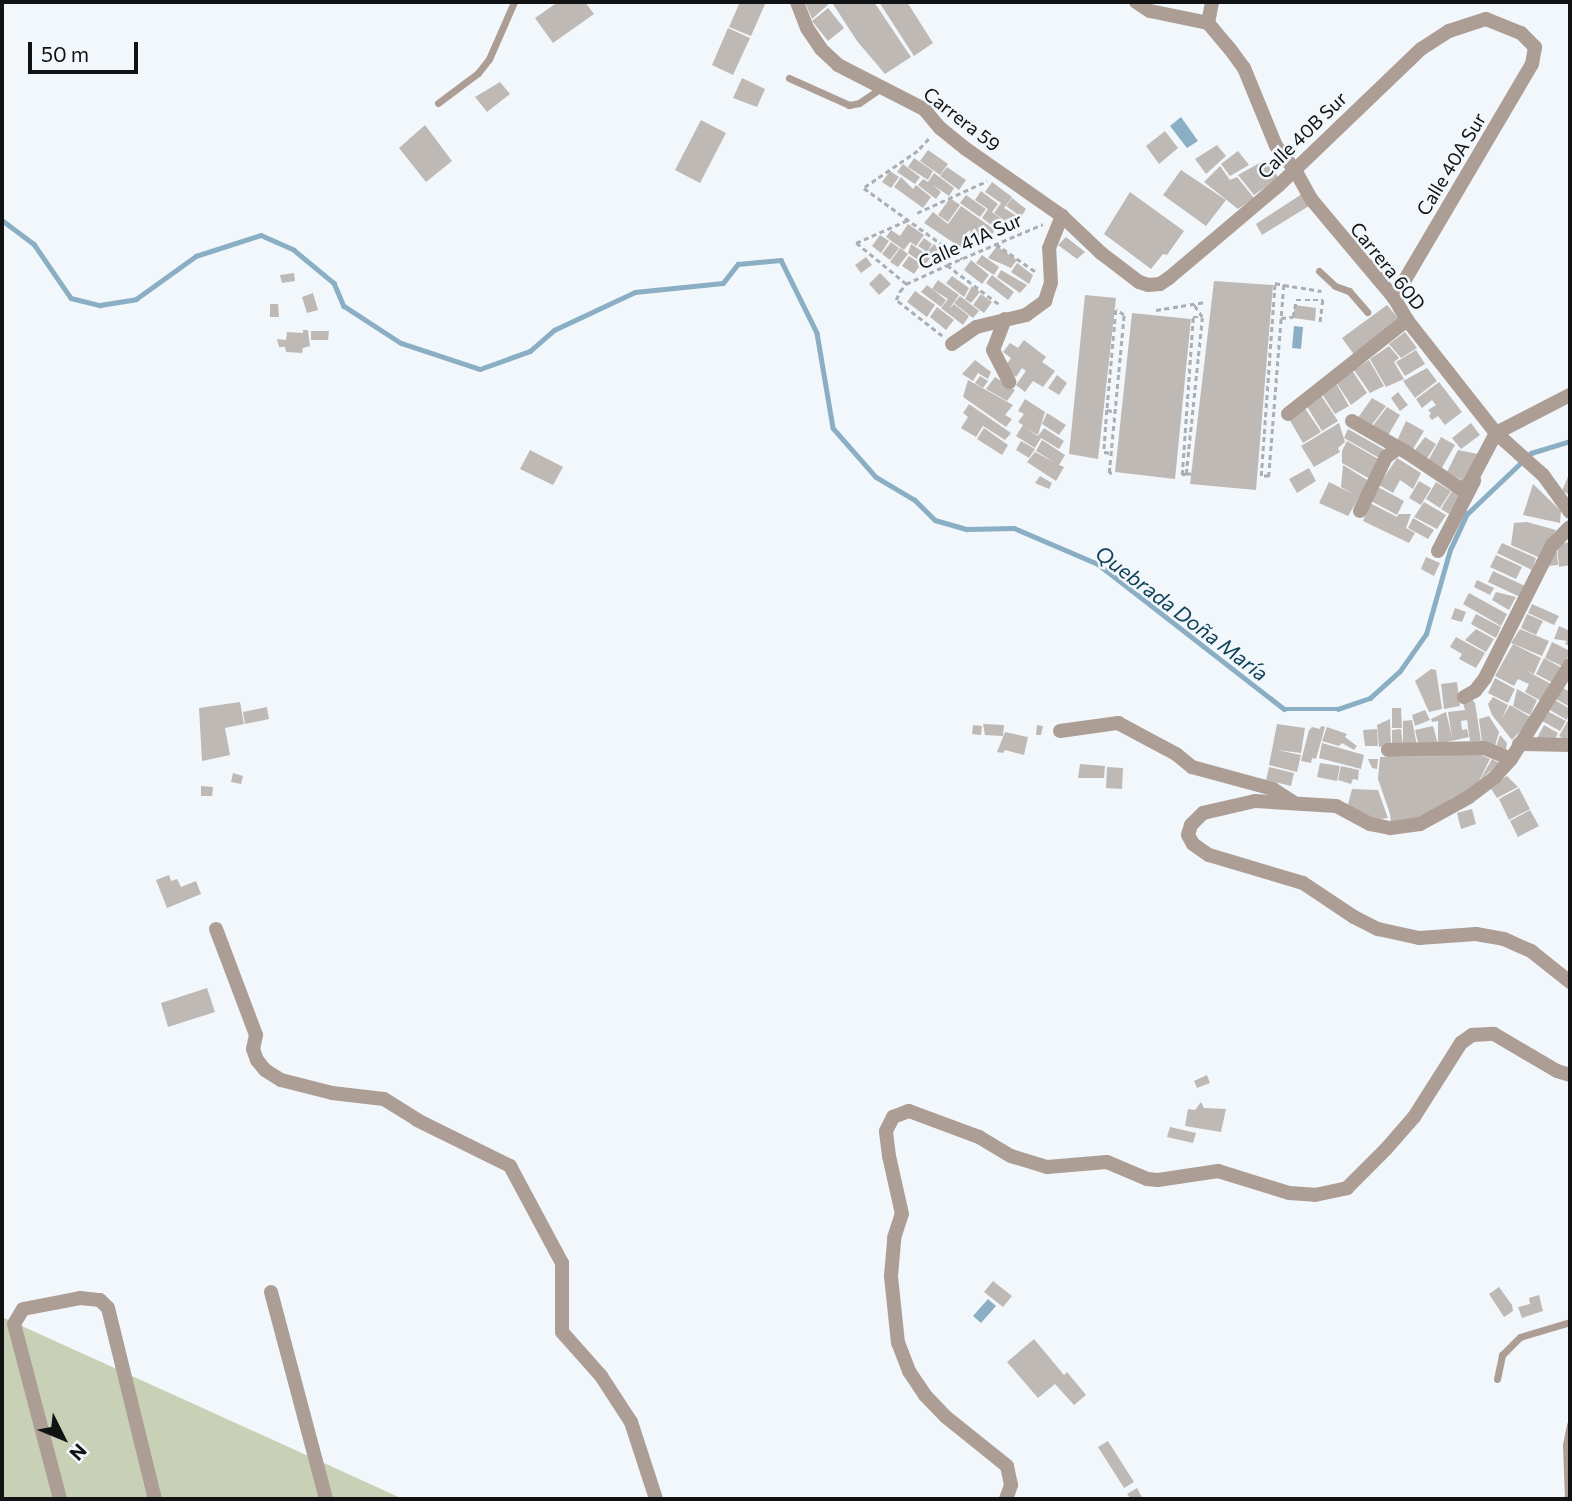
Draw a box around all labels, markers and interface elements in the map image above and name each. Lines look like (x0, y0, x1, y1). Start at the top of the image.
scale bar (32, 28, 142, 72)
text: 50 m (41, 41, 89, 66)
street label: Carrera 59 (919, 82, 1005, 156)
street label: Calle 40B Sur (1253, 87, 1351, 183)
street label: Calle 40A Sur (1411, 109, 1491, 219)
street label: Calle 41A Sur (915, 208, 1025, 274)
street label: Carrera 60D (1346, 217, 1430, 315)
water label: Quebrada Doña María (1091, 540, 1273, 686)
north arrow (28, 1403, 98, 1473)
text: N (65, 1440, 92, 1466)

